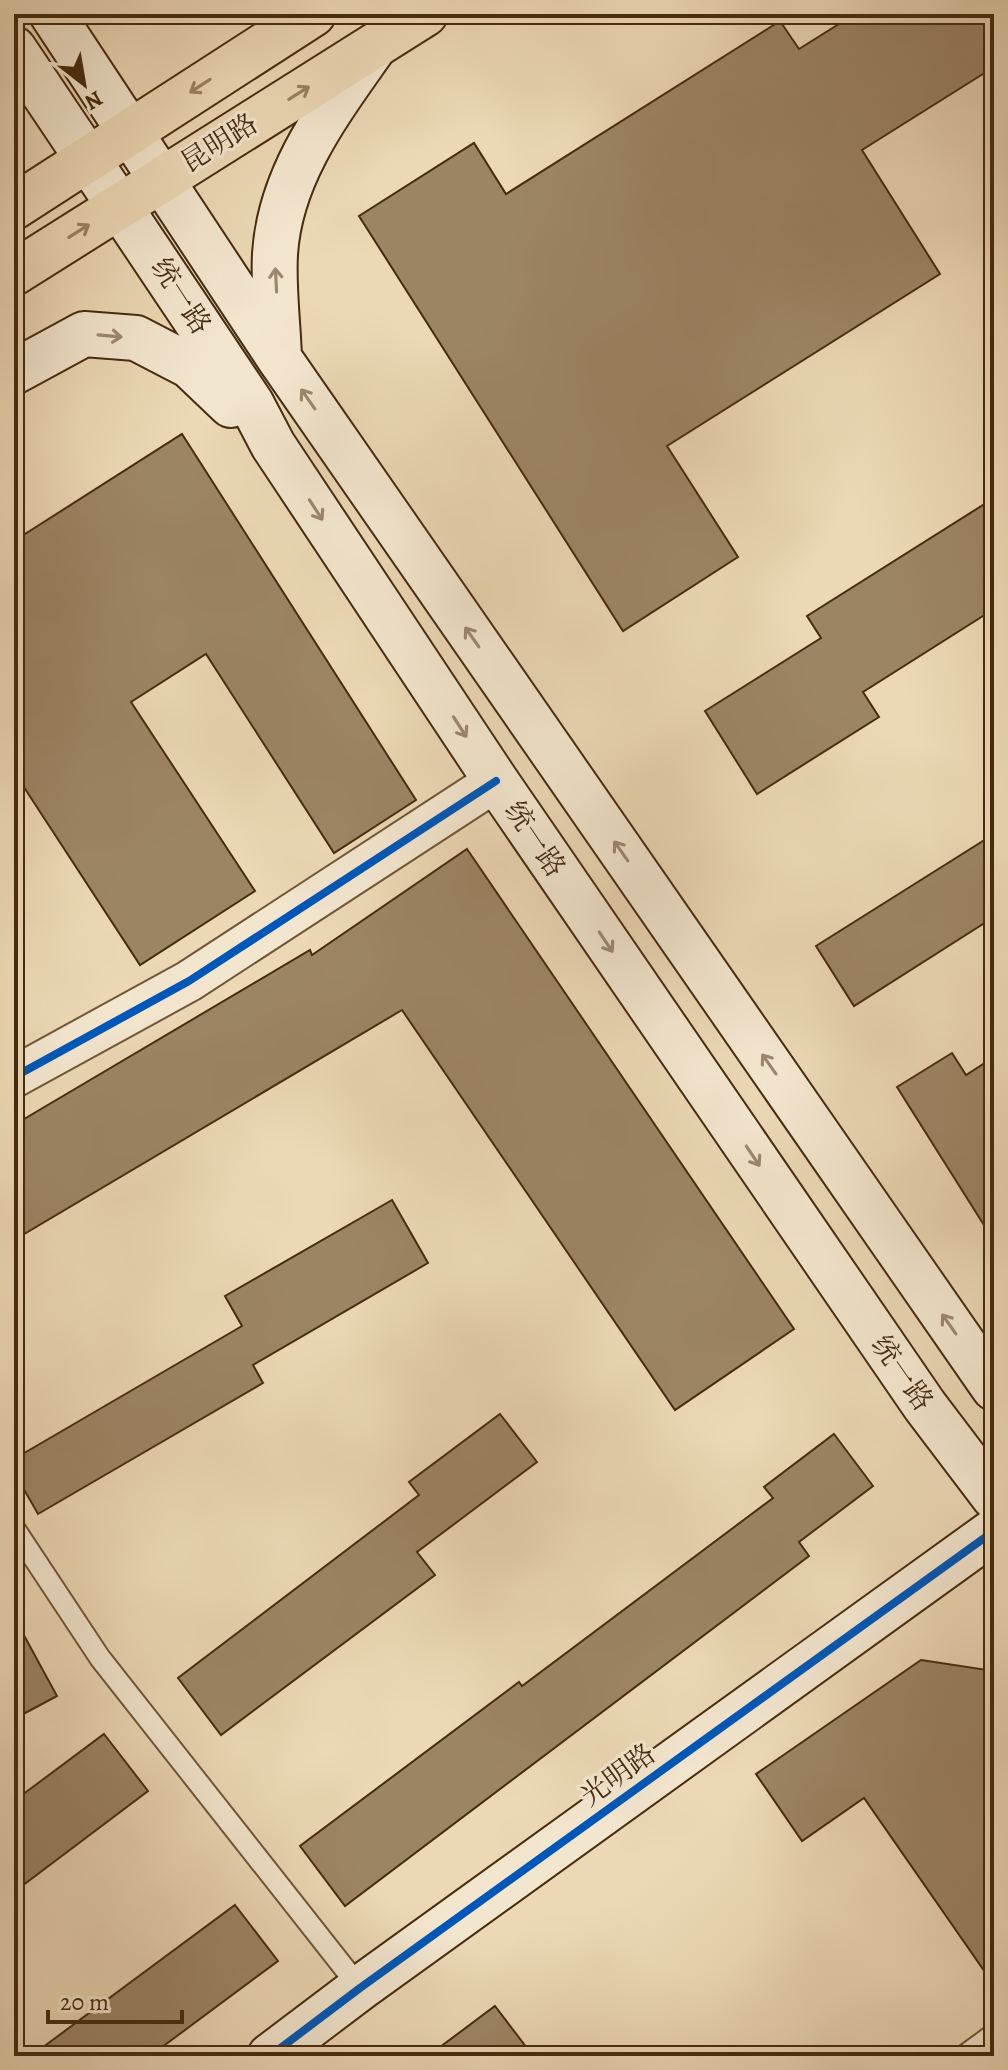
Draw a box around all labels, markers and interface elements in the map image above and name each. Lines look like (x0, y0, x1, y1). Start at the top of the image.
north arrow (44, 44, 124, 124)
one-way arrow (189, 78, 212, 94)
text: N (79, 83, 108, 117)
one-way arrow (288, 84, 310, 101)
street label: 昆明路 (173, 105, 265, 181)
one-way arrow (68, 222, 90, 239)
street label: 统一路 (142, 250, 220, 342)
one-way arrow (268, 267, 283, 294)
one-way arrow (96, 329, 123, 344)
one-way arrow (300, 389, 316, 411)
one-way arrow (309, 498, 325, 521)
one-way arrow (464, 627, 480, 649)
one-way arrow (452, 715, 468, 738)
street label: 统一路 (496, 794, 574, 884)
one-way arrow (613, 840, 629, 862)
one-way arrow (598, 930, 614, 953)
one-way arrow (761, 1054, 777, 1076)
one-way arrow (745, 1145, 761, 1167)
one-way arrow (941, 1313, 958, 1335)
street label: 统一路 (862, 1328, 942, 1418)
street label: 光明路 (573, 1735, 663, 1815)
scale bar (48, 1974, 182, 2024)
text: 20 m (60, 1986, 109, 2018)

